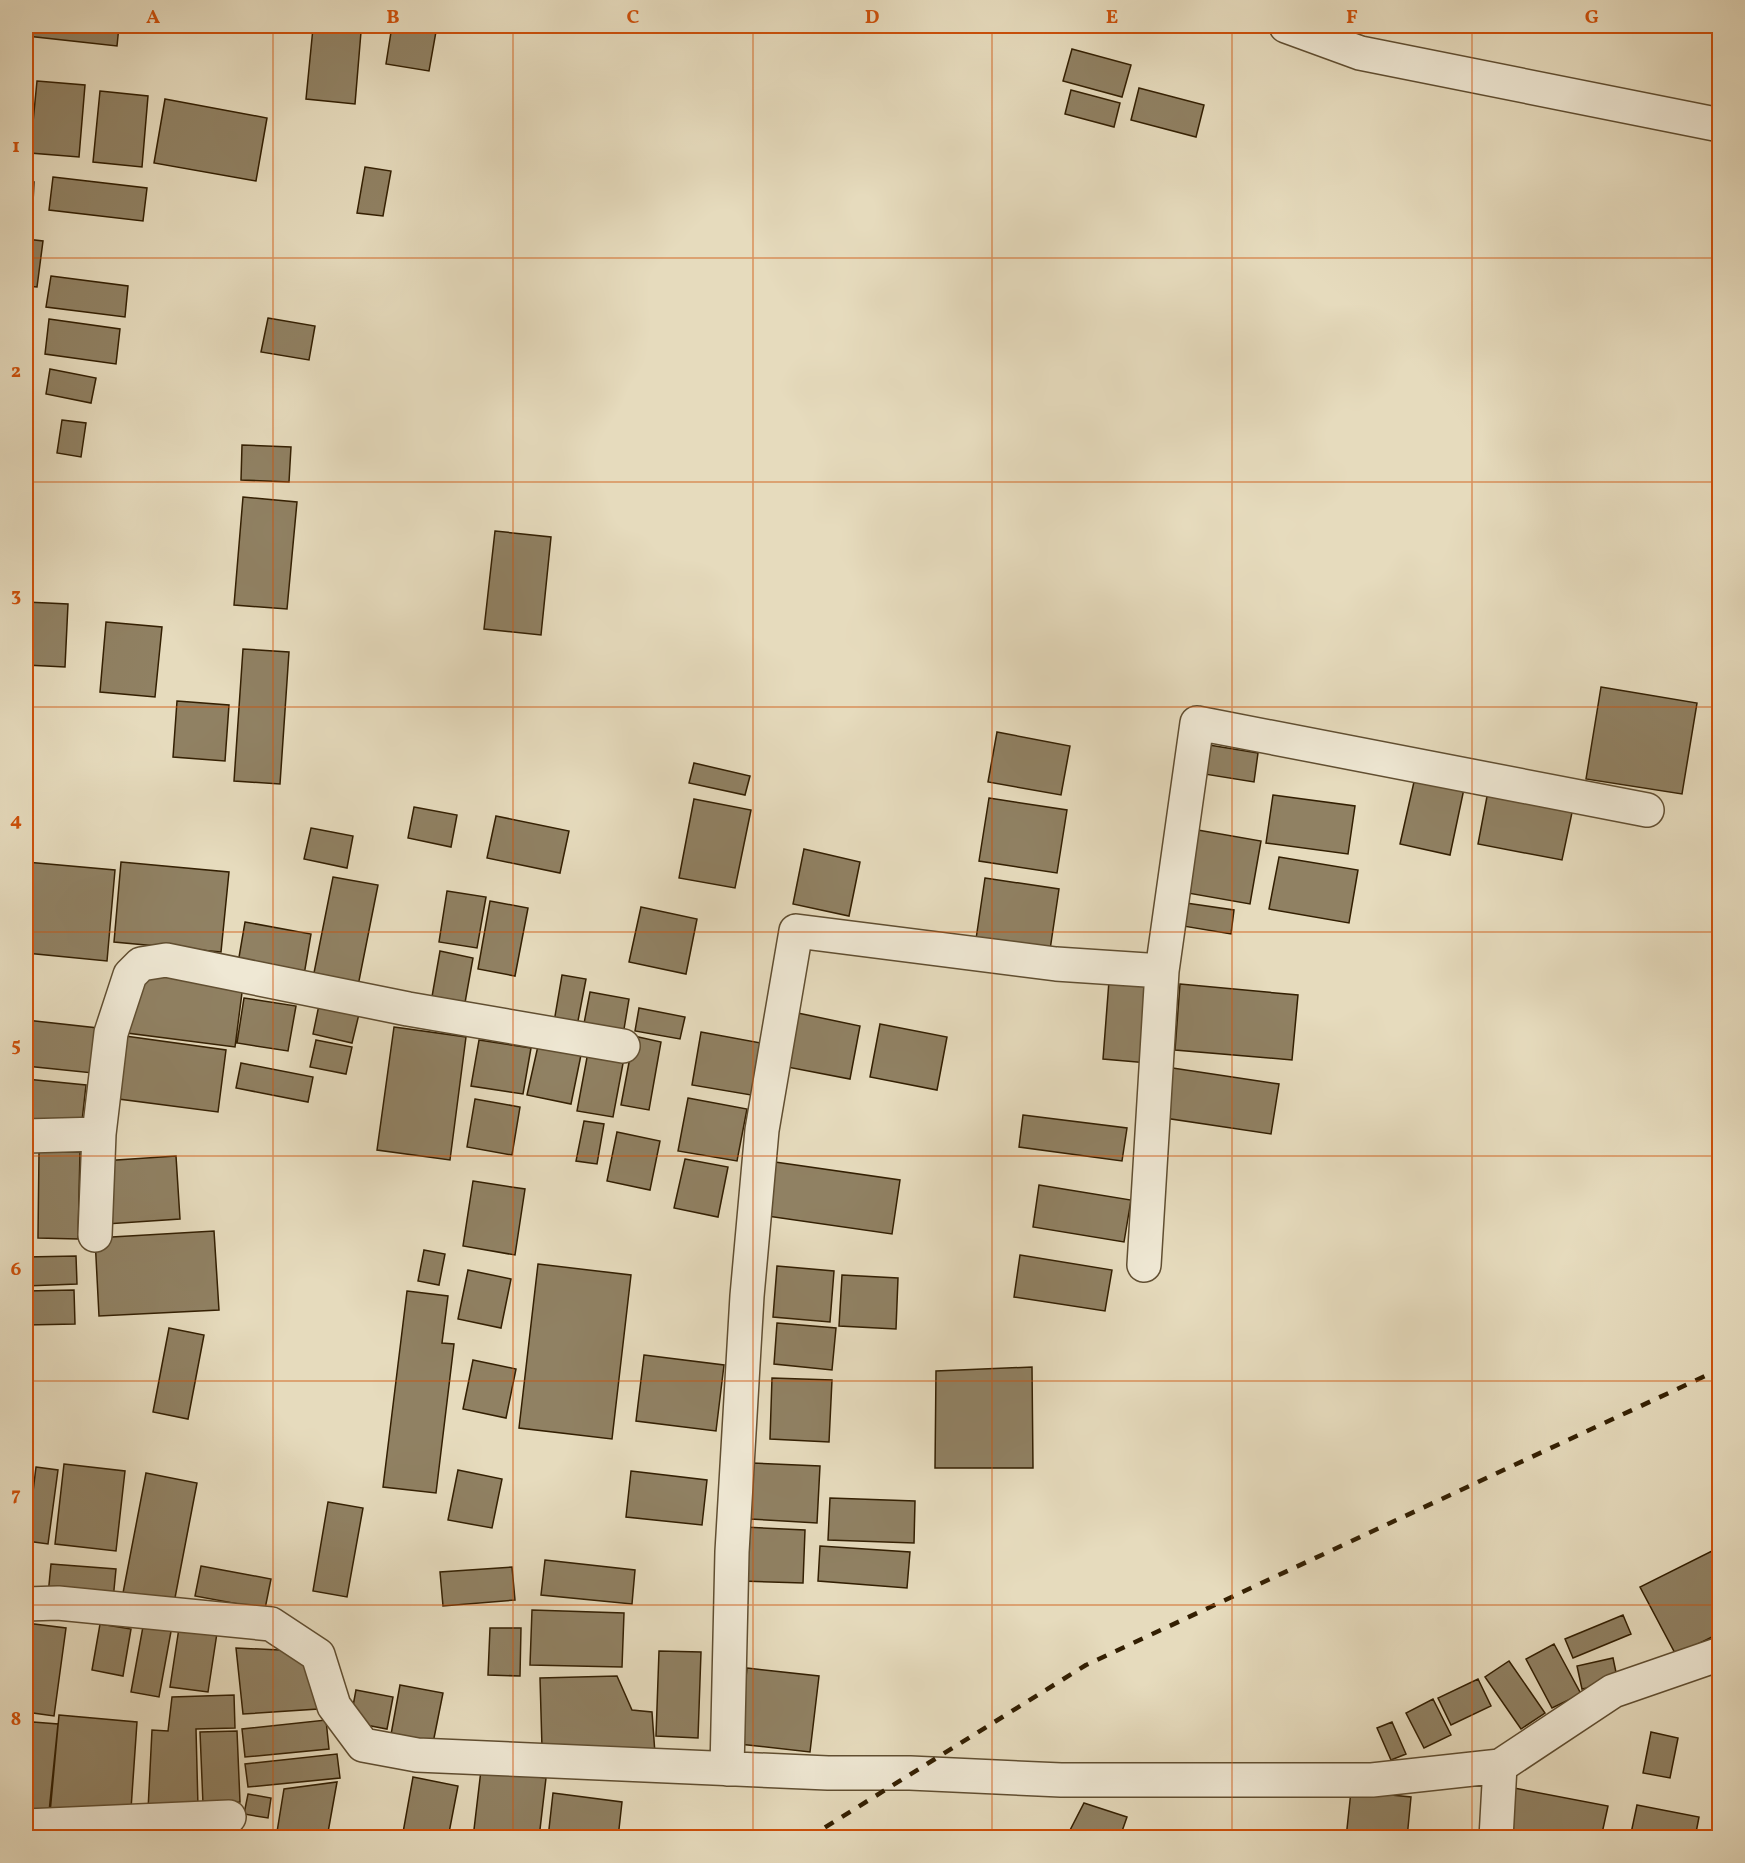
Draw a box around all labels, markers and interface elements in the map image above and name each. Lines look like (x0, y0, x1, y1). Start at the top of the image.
text: A (146, 4, 160, 32)
text: B (386, 4, 400, 32)
text: C (627, 4, 640, 32)
text: D (865, 4, 879, 32)
text: E (1106, 4, 1118, 32)
text: F (1346, 4, 1358, 32)
text: G (1585, 4, 1599, 32)
text: 1 (12, 133, 20, 161)
text: 2 (11, 358, 21, 386)
text: 3 (11, 582, 21, 610)
text: 4 (10, 807, 22, 835)
text: 5 (11, 1032, 21, 1060)
text: 6 (11, 1256, 22, 1284)
text: 7 (11, 1481, 21, 1509)
text: 8 (11, 1706, 21, 1734)

